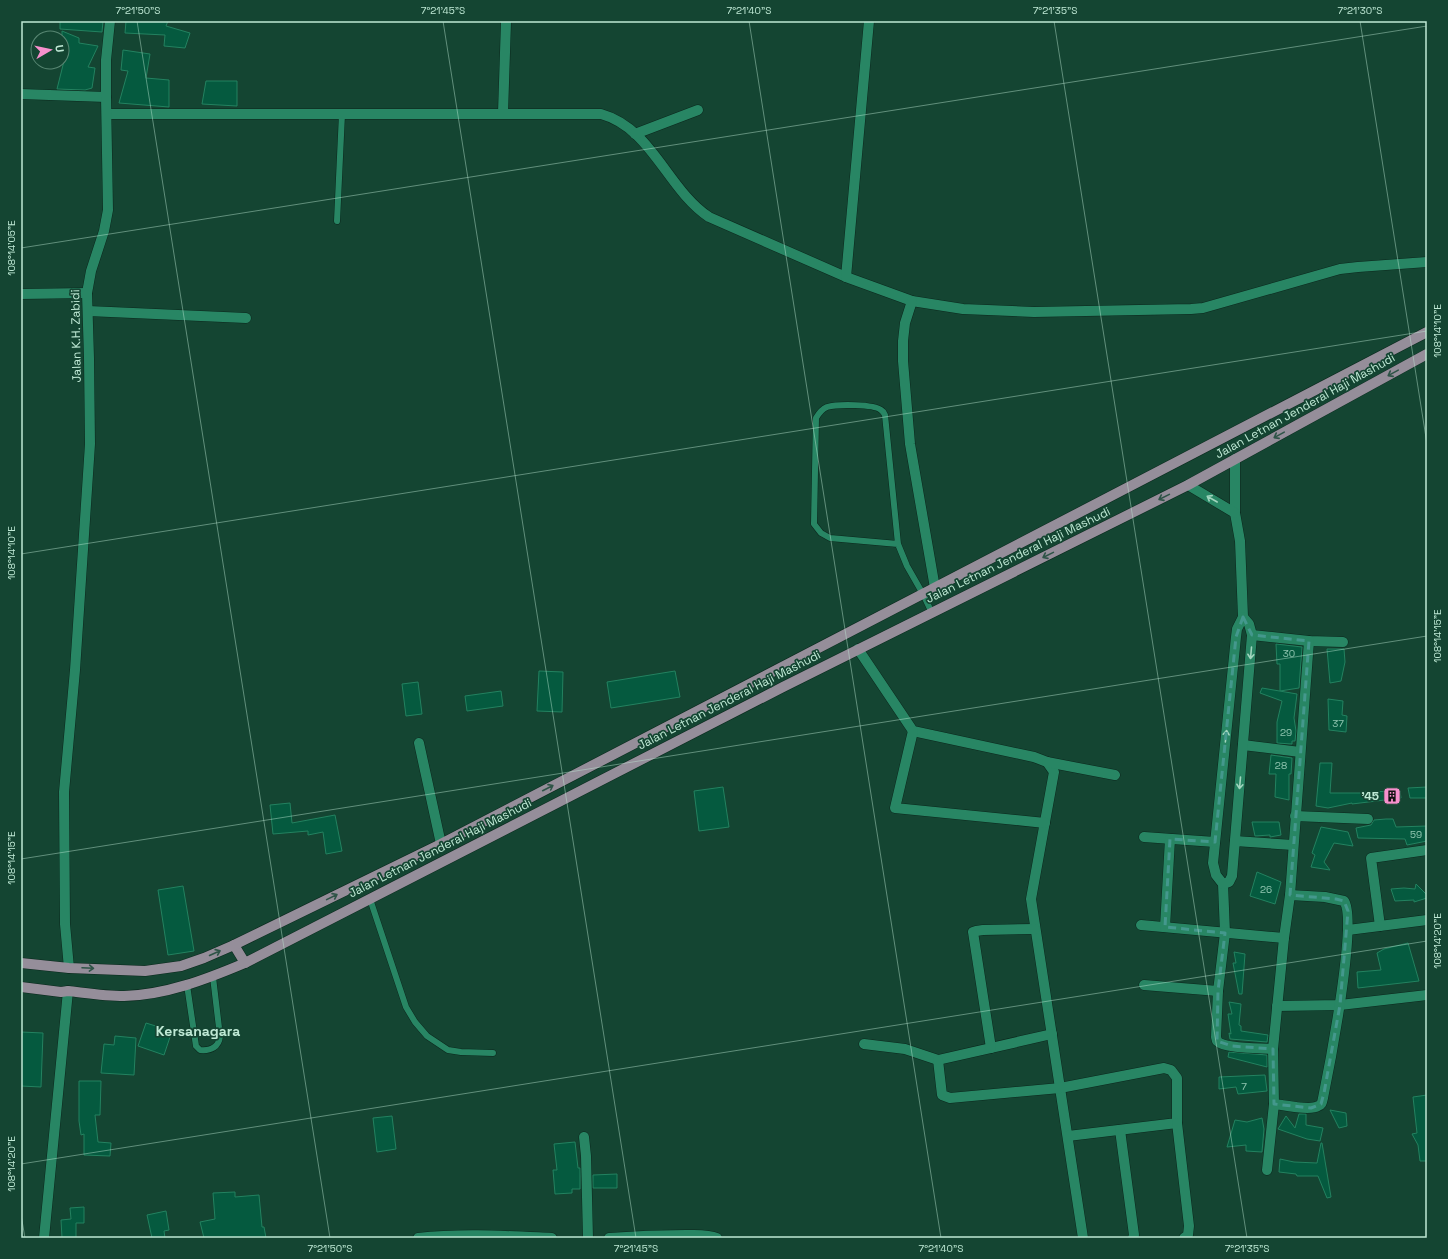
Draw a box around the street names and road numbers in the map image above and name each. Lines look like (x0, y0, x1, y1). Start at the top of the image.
street label: Jalan K.H. Zabidi (67, 289, 85, 383)
street label: Jalan Letnan Jenderal Haji Mashudi (1212, 350, 1398, 462)
street label: Jalan Letnan Jenderal Haji Mashudi (923, 503, 1113, 607)
street label: Jalan Letnan Jenderal Haji Mashudi (635, 647, 823, 753)
street label: Jalan Letnan Jenderal Haji Mashudi (346, 795, 534, 901)

